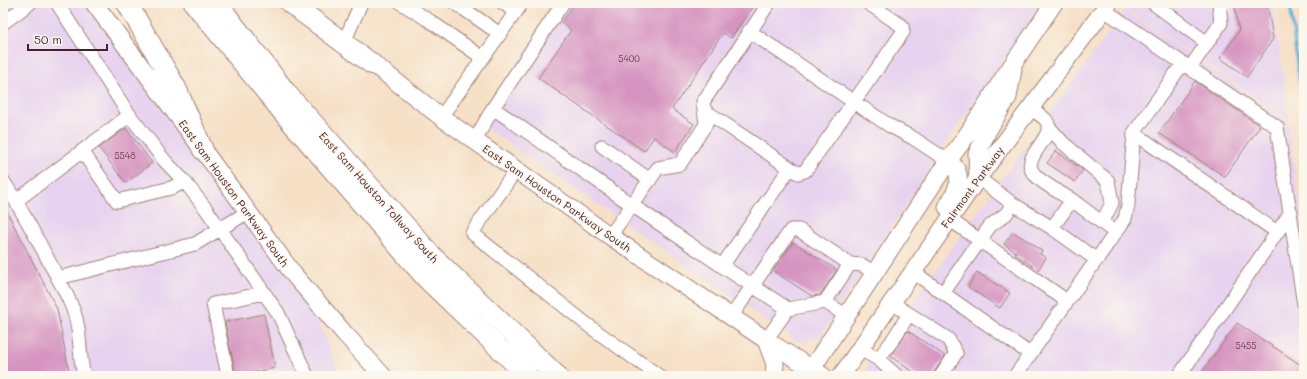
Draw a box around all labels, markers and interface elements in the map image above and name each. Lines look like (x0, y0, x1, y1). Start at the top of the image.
scale bar (28, 26, 107, 52)
text: 50 m (34, 31, 62, 47)
house number: 5400 (618, 53, 640, 64)
street label: East Sam Houston Parkway South (176, 116, 292, 270)
street label: East Sam Houston Tollway South (316, 128, 442, 266)
street label: East Sam Houston Parkway South (480, 141, 634, 255)
street label: Fairmont Parkway (937, 143, 1007, 231)
house number: 5548 (114, 150, 136, 161)
house number: 5455 (1235, 340, 1257, 351)

